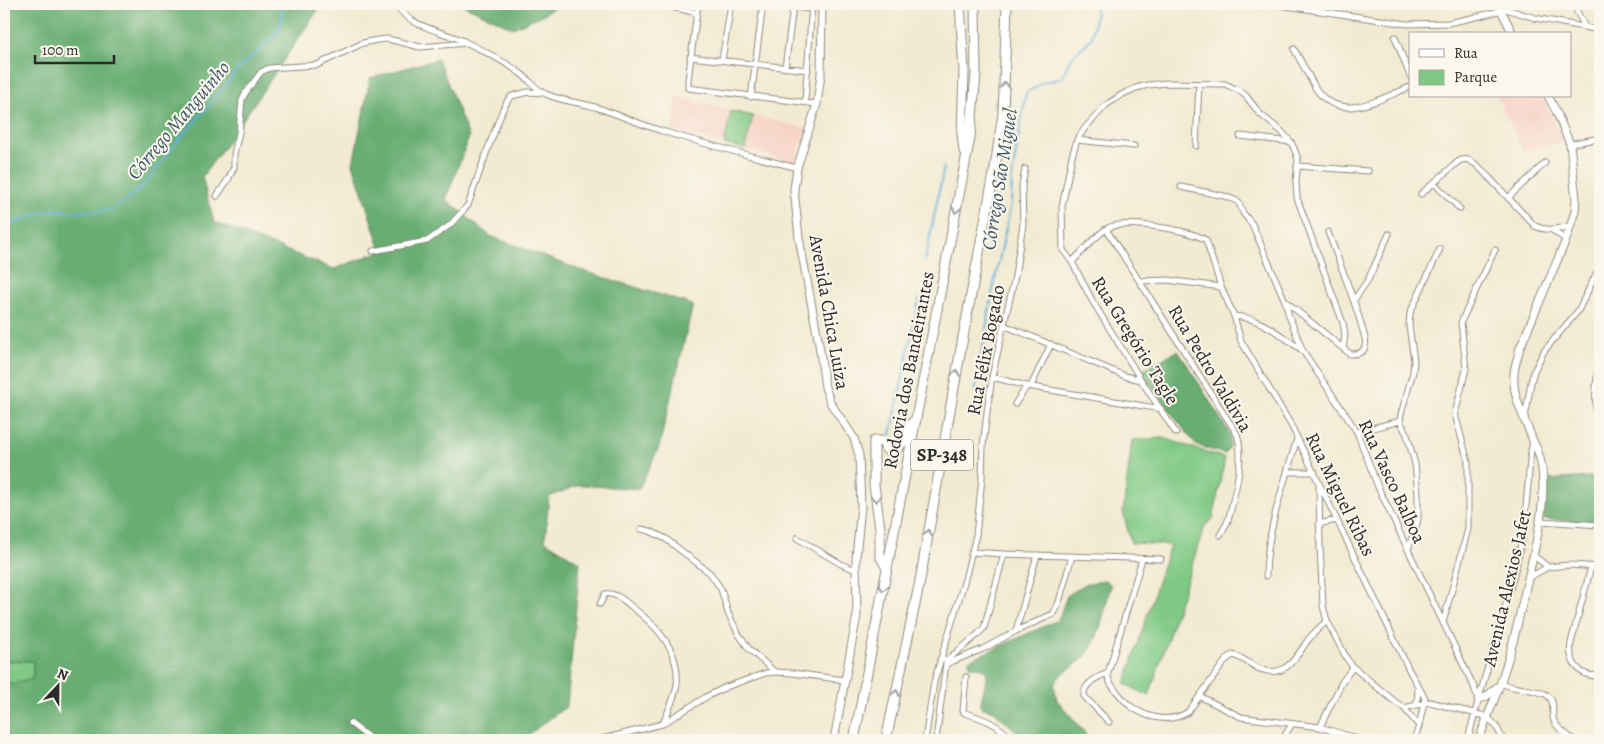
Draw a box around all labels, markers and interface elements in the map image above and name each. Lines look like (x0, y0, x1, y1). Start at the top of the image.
scale bar (35, 32, 114, 64)
legend (1409, 32, 1572, 98)
text: 100 m (42, 40, 79, 60)
text: Rua (1454, 43, 1478, 63)
water label: Córrego Manguinho (121, 55, 236, 186)
text: Parque (1454, 67, 1497, 87)
one-way arrow (999, 81, 1010, 89)
water label: Córrego São Miguel (975, 106, 1024, 252)
one-way arrow (951, 205, 962, 214)
street label: Avenida Chica Luiza (802, 232, 855, 392)
street label: Rodovia dos Bandeirantes (877, 269, 941, 471)
street label: Rua Gregório Tagle (1085, 271, 1185, 410)
street label: Rua Félix Bogado (961, 283, 1011, 418)
street label: Rua Pedro Valdivia (1162, 300, 1259, 437)
one-way arrow (951, 369, 961, 378)
street label: Rua Vasco Balboa (1352, 415, 1432, 548)
street label: Rua Miguel Ribas (1299, 428, 1381, 561)
road number: SP-348 (911, 440, 973, 470)
one-way arrow (870, 496, 881, 504)
street label: Avenida Alexios Jafet (1476, 507, 1538, 670)
one-way arrow (923, 529, 933, 538)
one-way arrow (878, 583, 889, 592)
north arrow (32, 662, 82, 712)
text: N (54, 664, 71, 685)
one-way arrow (890, 688, 901, 697)

